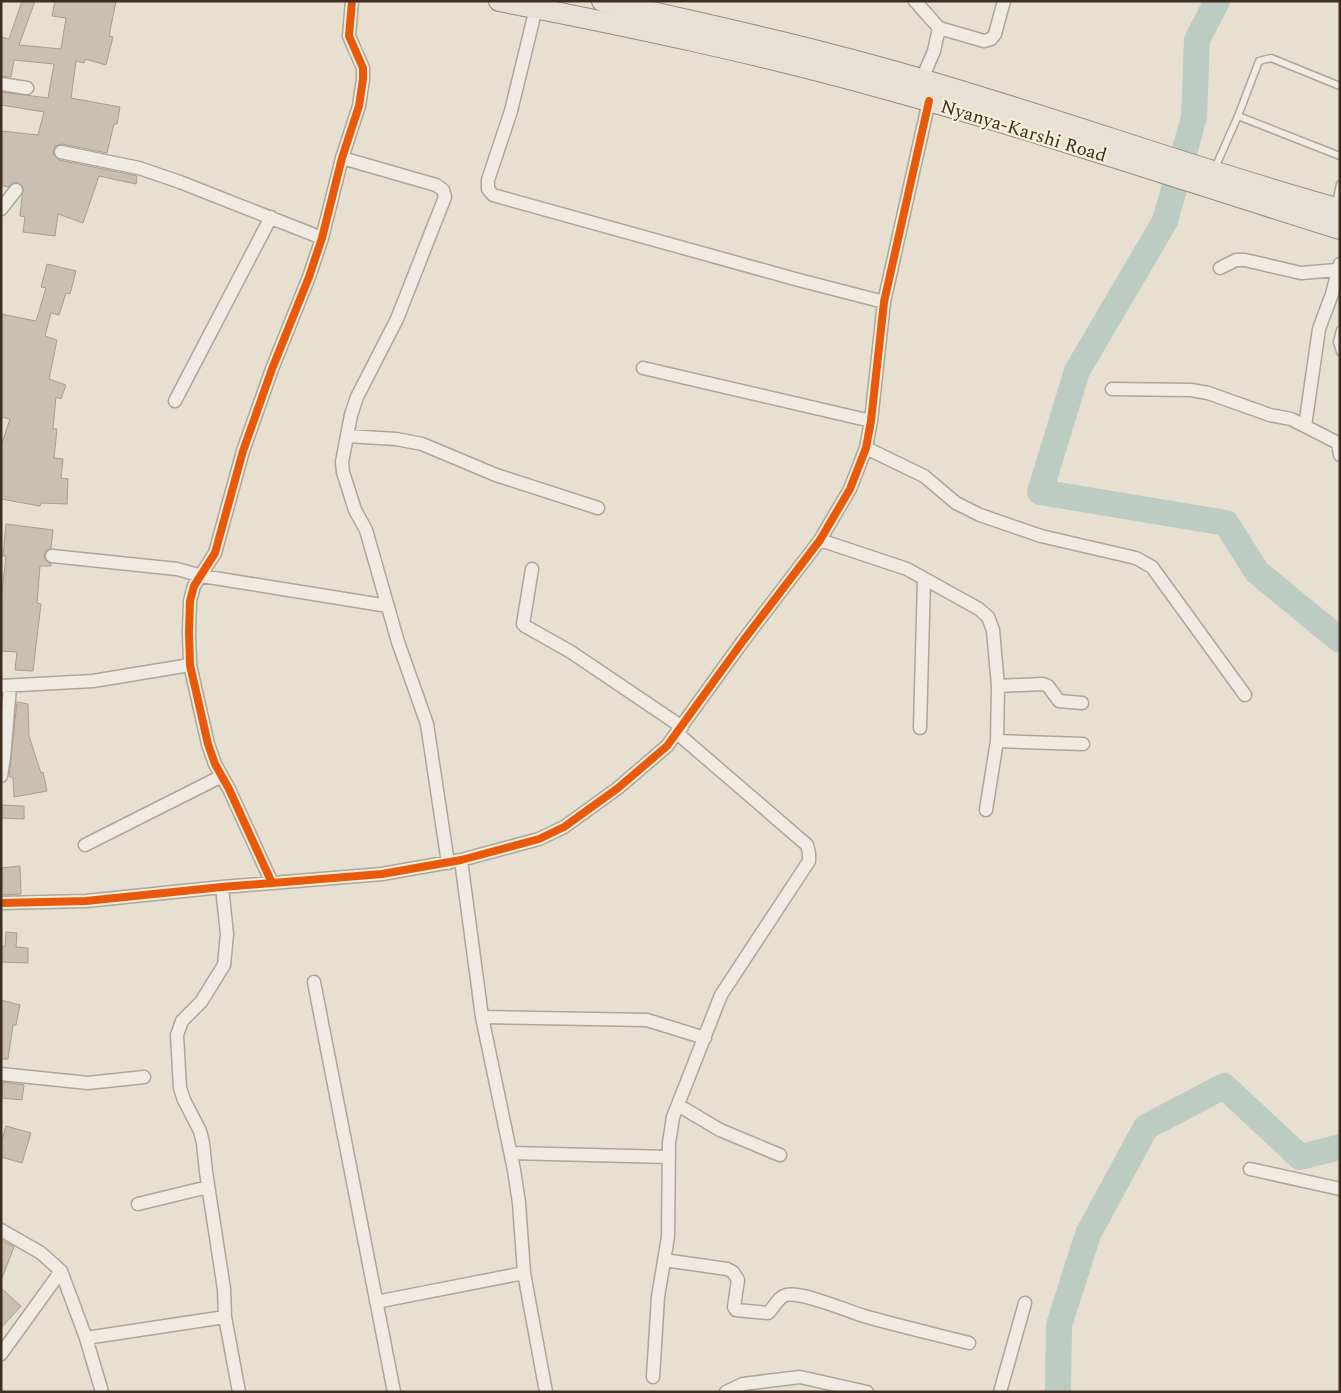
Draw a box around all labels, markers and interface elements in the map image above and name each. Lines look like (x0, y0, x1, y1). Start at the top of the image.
street label: Nyanya-Karshi Road (937, 92, 1110, 171)

